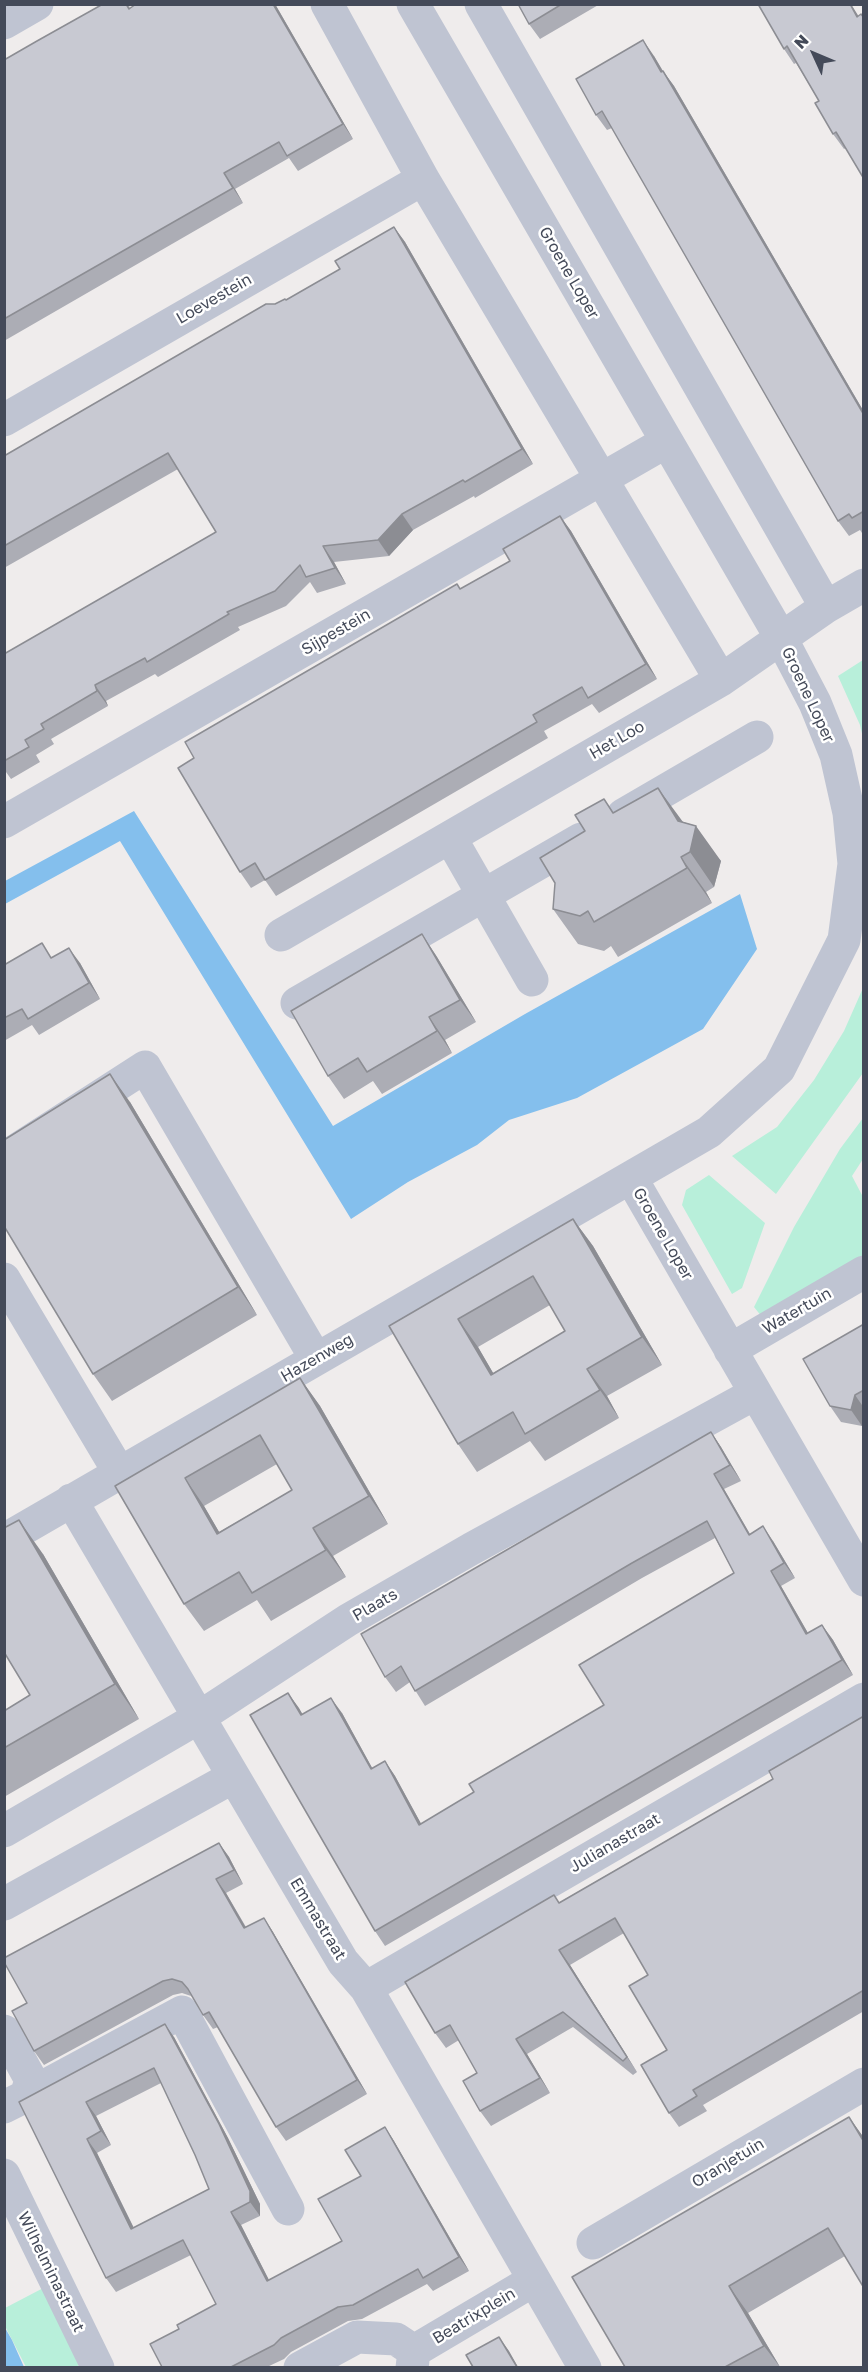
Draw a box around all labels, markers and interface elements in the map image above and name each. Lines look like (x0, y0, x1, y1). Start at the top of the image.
north arrow (784, 24, 844, 84)
text: N (790, 30, 812, 53)
street label: Groene Loper (535, 223, 603, 323)
street label: Loevestein (173, 270, 255, 328)
street label: Sijpestein (298, 605, 374, 659)
street label: Groene Loper (777, 644, 839, 746)
street label: Het Loo (586, 717, 648, 763)
street label: Groene Loper (629, 1184, 697, 1284)
street label: Watertuin (759, 1284, 835, 1338)
street label: Hazenweg (277, 1330, 357, 1386)
street label: Plaats (349, 1585, 401, 1625)
street label: Julianastraat (566, 1809, 664, 1877)
street label: Emmastraat (286, 1874, 350, 1964)
street label: Oranjetuin (689, 2134, 767, 2192)
street label: Wilhelminastraat (14, 2209, 88, 2335)
street label: Beatrixplein (429, 2284, 519, 2348)

